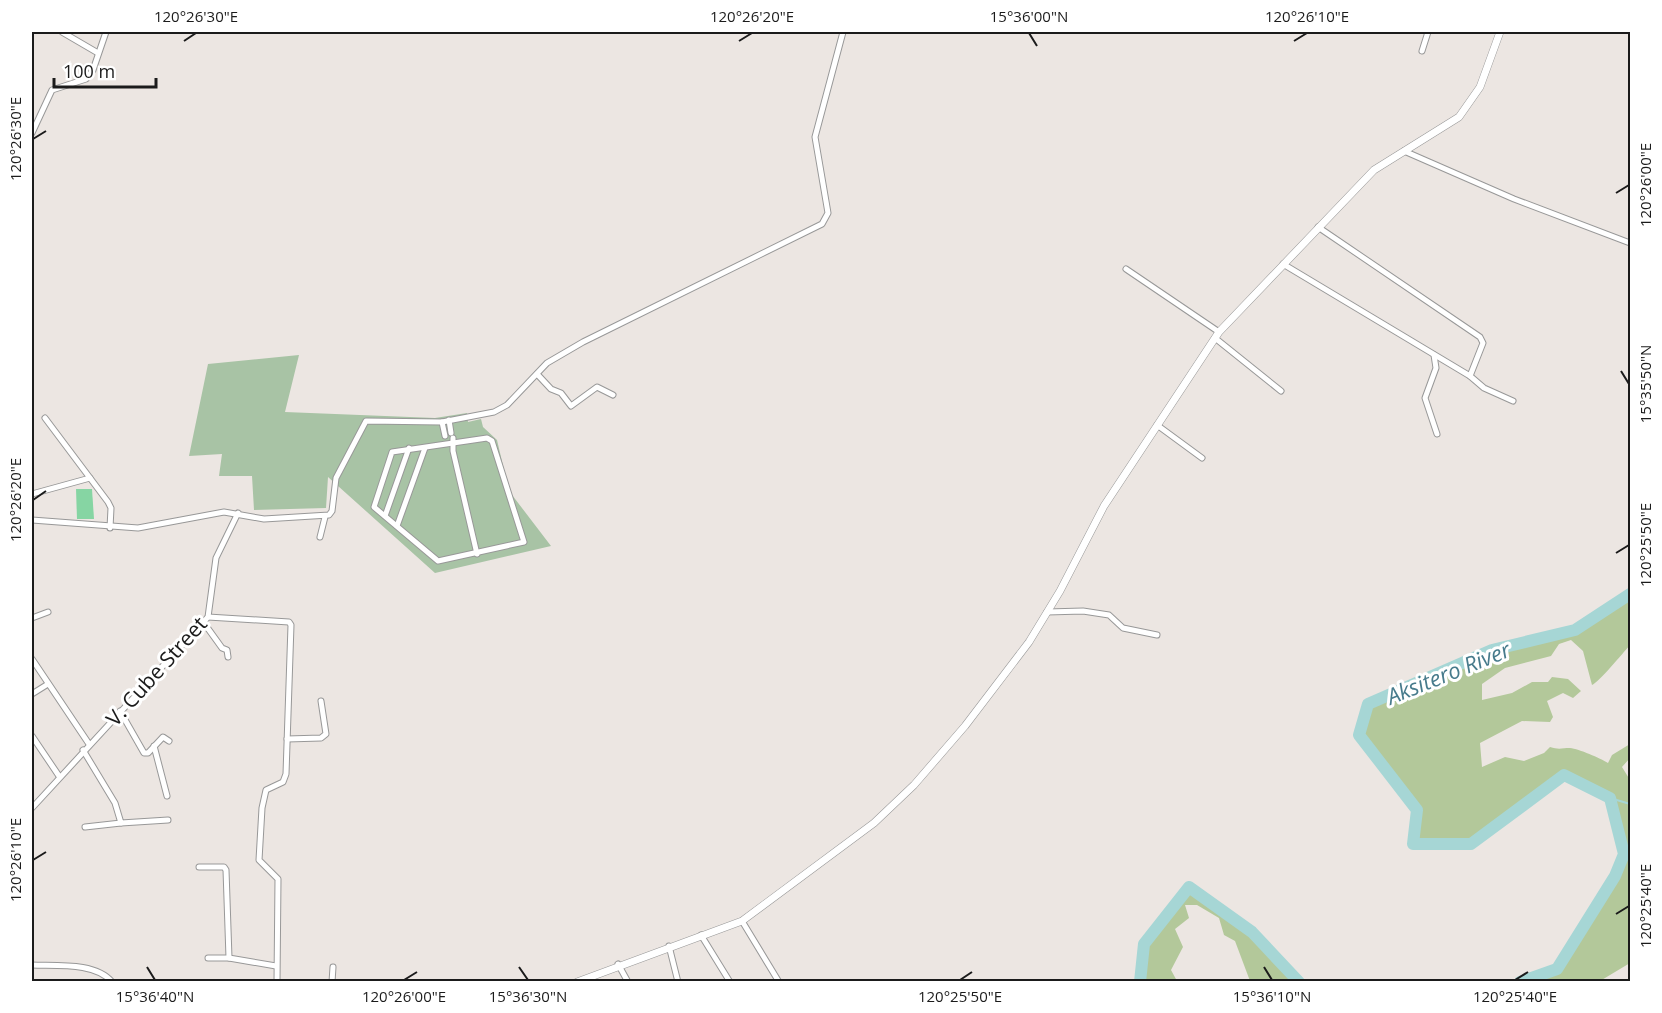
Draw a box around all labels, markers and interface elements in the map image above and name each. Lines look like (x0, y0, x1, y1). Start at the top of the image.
text: 120°26'30"E (154, 6, 238, 26)
text: 120°26'20"E (710, 6, 794, 26)
text: 15°36'00"N (990, 6, 1068, 26)
text: 120°26'10"E (1265, 6, 1349, 26)
scale bar (54, 51, 156, 89)
text: 100 m (63, 59, 115, 83)
text: 120°26'30"E (5, 97, 25, 181)
text: 120°26'00"E (1635, 143, 1655, 227)
text: 15°35'50"N (1635, 345, 1655, 423)
text: 120°26'20"E (5, 458, 25, 542)
text: 120°25'50"E (1635, 503, 1655, 587)
street label: V. Cube Street (99, 610, 213, 732)
water label: Aksitero River (1380, 633, 1516, 711)
text: 120°26'10"E (5, 818, 25, 902)
text: 120°25'40"E (1635, 864, 1655, 948)
text: 15°36'40"N (116, 986, 194, 1006)
text: 120°26'00"E (362, 986, 446, 1006)
text: 15°36'30"N (489, 986, 567, 1006)
text: 120°25'50"E (918, 986, 1002, 1006)
text: 15°36'10"N (1233, 986, 1311, 1006)
text: 120°25'40"E (1473, 986, 1557, 1006)

